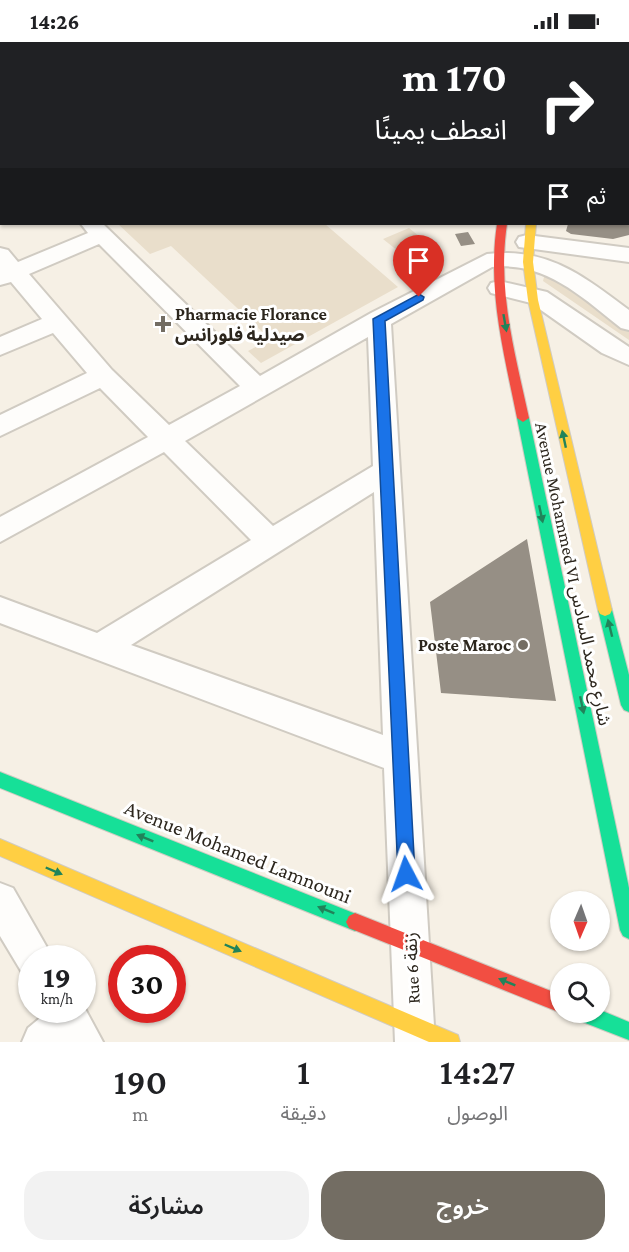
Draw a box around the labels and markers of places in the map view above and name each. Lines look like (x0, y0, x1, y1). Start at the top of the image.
pin (393, 235, 444, 297)
place label: Pharmacie Florance صيدلية فلورانس (175, 304, 327, 346)
marker: Pharmacie Florance صيدلية فلورانس (156, 317, 170, 331)
place label: Poste Maroc (418, 635, 511, 655)
marker: Poste Maroc (516, 638, 530, 652)

